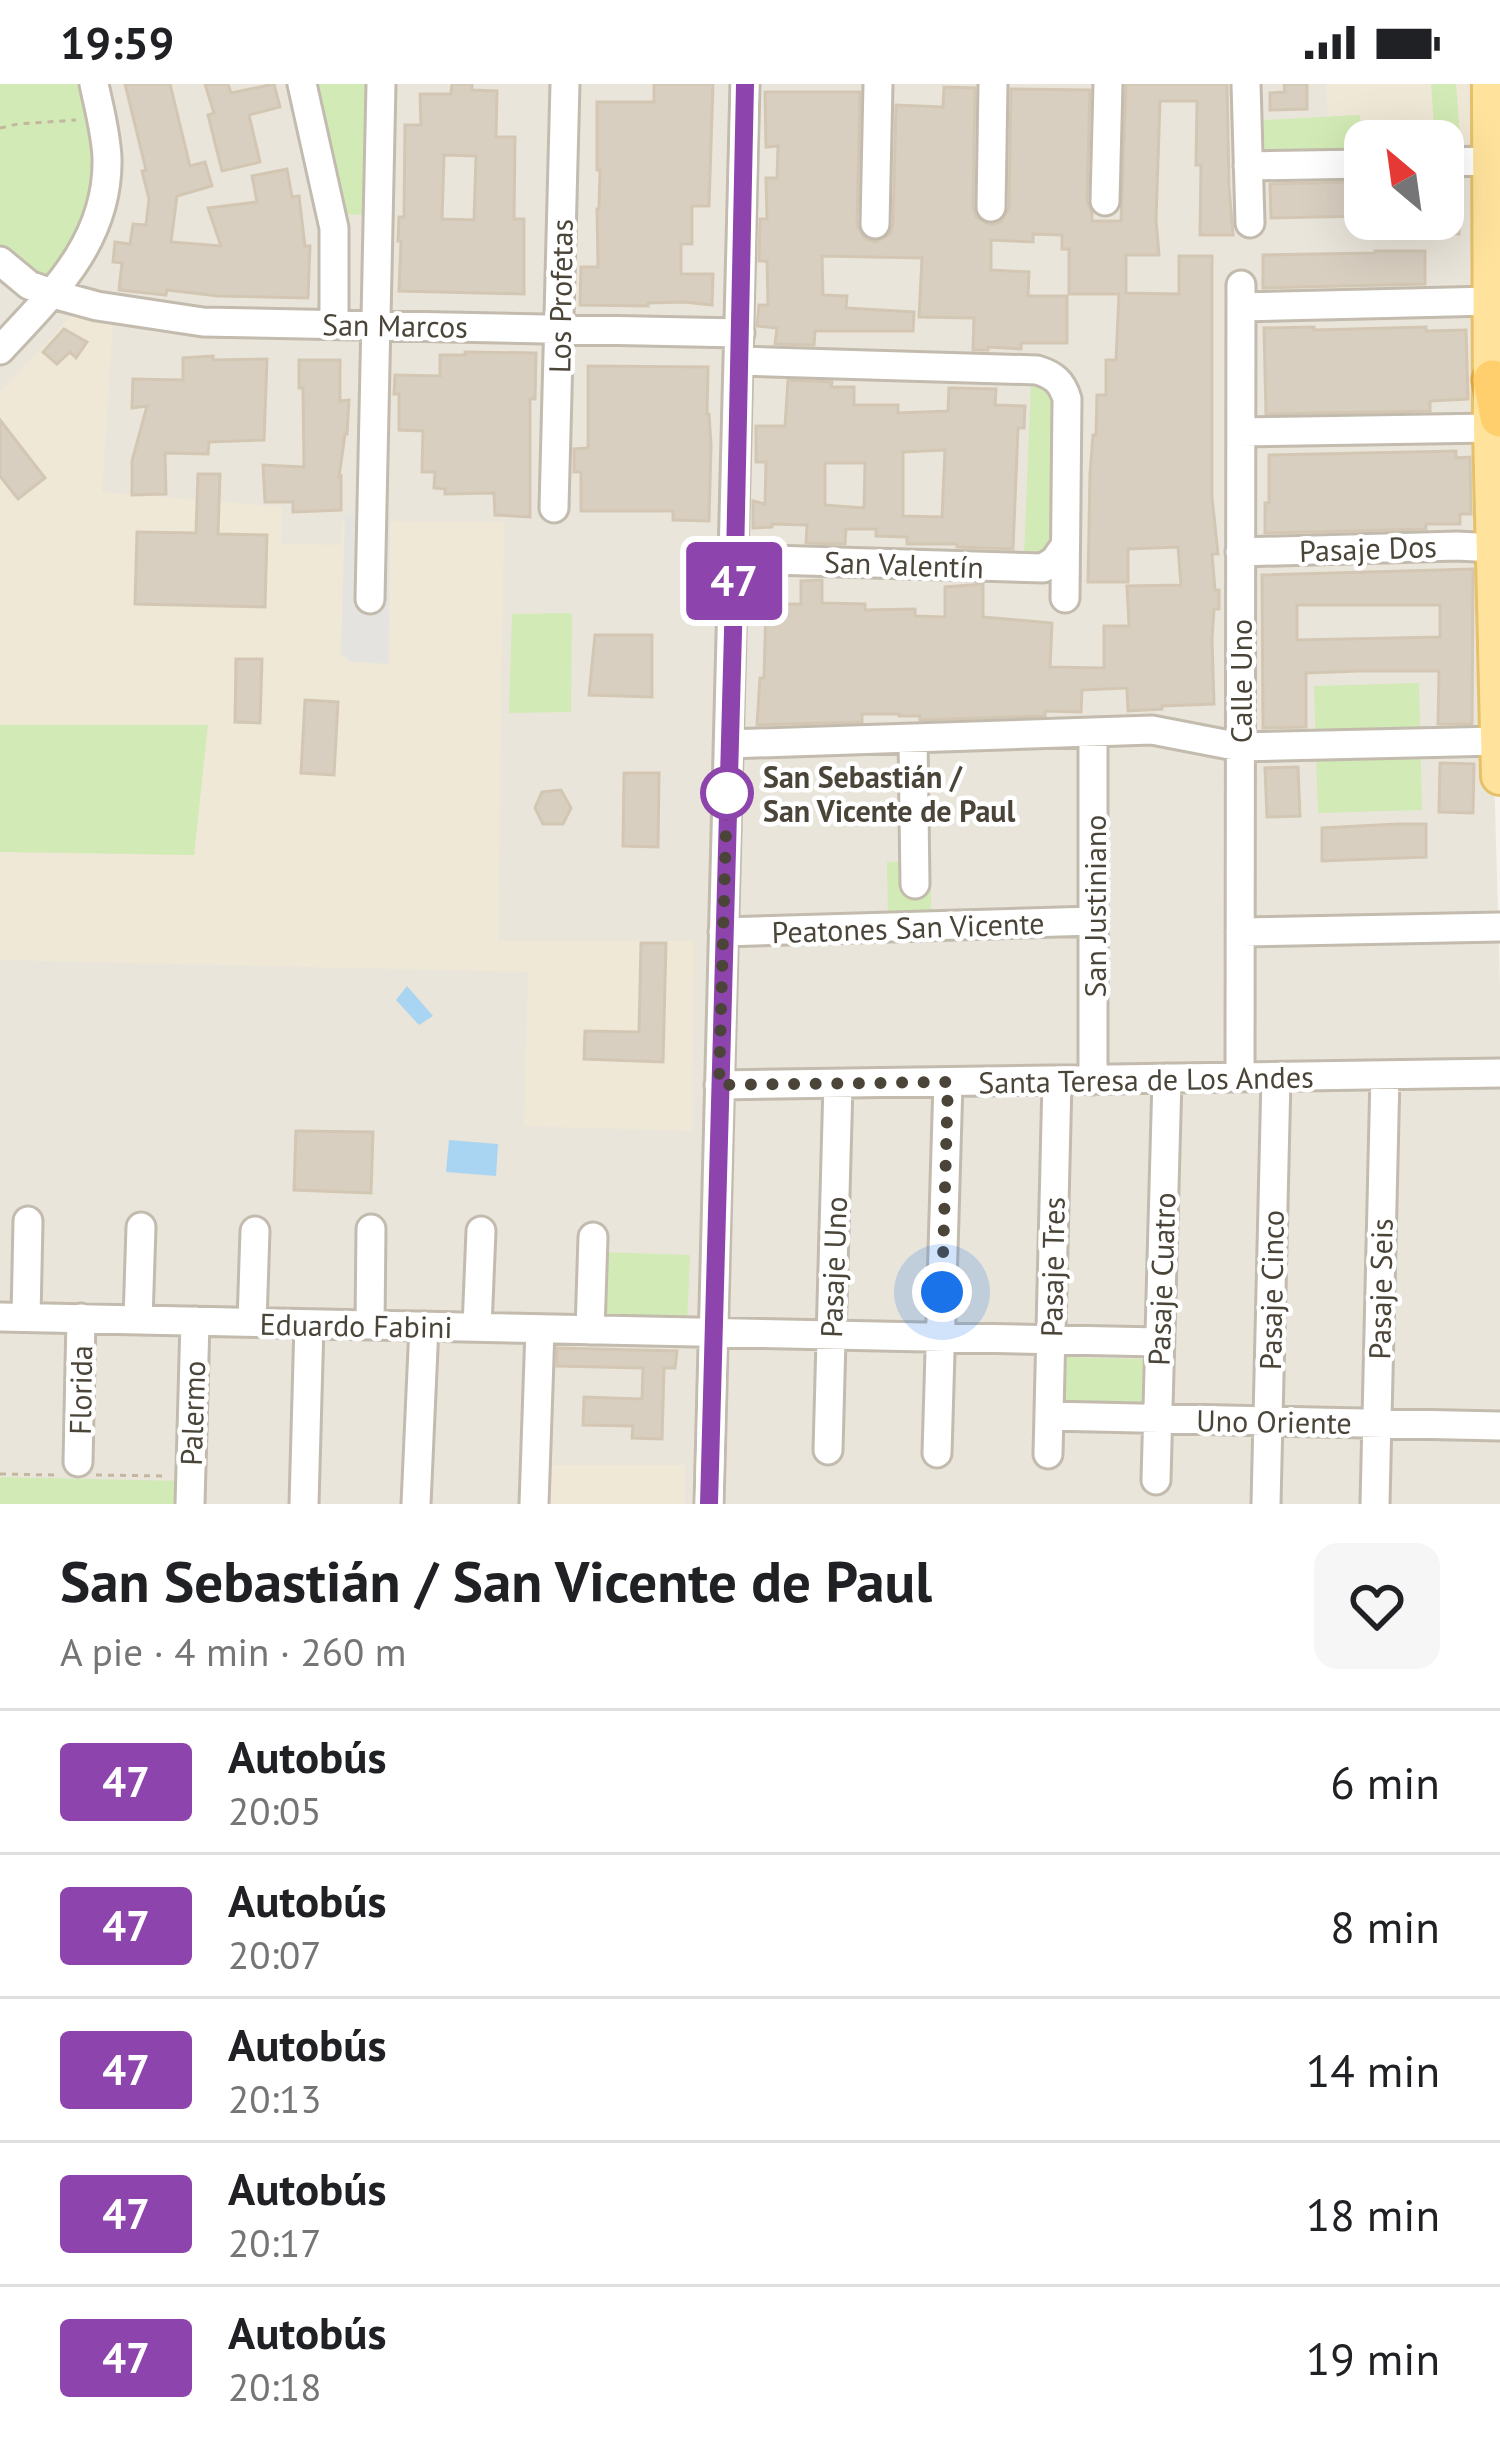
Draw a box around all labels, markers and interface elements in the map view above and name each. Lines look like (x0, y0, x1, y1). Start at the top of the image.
text: 19:59 (60, 13, 174, 71)
north arrow (1344, 120, 1464, 240)
map controls (1344, 120, 1464, 240)
street label: Los Profetas (539, 219, 581, 373)
street label: San Marcos (322, 304, 468, 346)
street label: Pasaje Dos (1299, 526, 1437, 570)
line badge: 47 (680, 542, 788, 620)
street label: San Valentín (823, 542, 985, 586)
text: 47 (710, 553, 758, 608)
street label: Calle Uno (1221, 619, 1260, 743)
place label: San Sebastián / San Vicente de Paul (763, 757, 1015, 830)
marker: San Sebastián / San Vicente de Paul (702, 768, 752, 818)
street label: San Justiniano (1075, 815, 1114, 997)
street label: Peatones San Vicente (771, 903, 1045, 951)
street label: Santa Teresa de Los Andes (978, 1057, 1314, 1101)
street label: Pasaje Cuatro (1138, 1192, 1184, 1366)
street label: Pasaje Uno (811, 1196, 855, 1338)
street label: Pasaje Tres (1031, 1197, 1073, 1337)
street label: Pasaje Cinco (1250, 1210, 1292, 1370)
street label: Pasaje Seis (1359, 1218, 1401, 1360)
your location (912, 1262, 972, 1322)
street label: Eduardo Fabini (259, 1304, 453, 1346)
street label: Florida (60, 1345, 100, 1435)
street label: Palermo (171, 1360, 213, 1466)
street label: Uno Oriente (1196, 1400, 1352, 1442)
button: heart (1314, 1543, 1440, 1669)
text: San Sebastián / San Vicente de Paul (60, 1544, 932, 1618)
text: A pie · 4 min · 260 m (60, 1626, 406, 1677)
text: Autobús (228, 1727, 386, 1785)
text: 6 min (1330, 1753, 1440, 1811)
text: 47 (102, 1754, 150, 1809)
text: 20:05 (228, 1785, 322, 1836)
text: Autobús (228, 1871, 386, 1929)
text: 8 min (1330, 1897, 1440, 1955)
text: 47 (102, 1898, 150, 1953)
text: 20:07 (228, 1929, 322, 1980)
text: Autobús (228, 2015, 386, 2073)
text: 14 min (1306, 2041, 1440, 2099)
text: 47 (102, 2042, 150, 2097)
text: 20:13 (228, 2073, 322, 2124)
text: Autobús (228, 2159, 386, 2217)
text: 18 min (1306, 2185, 1440, 2243)
text: 47 (102, 2186, 150, 2241)
text: 20:17 (228, 2217, 322, 2268)
text: Autobús (228, 2303, 386, 2361)
text: 19 min (1306, 2329, 1440, 2387)
text: 47 (102, 2330, 150, 2385)
text: 20:18 (228, 2361, 322, 2412)

